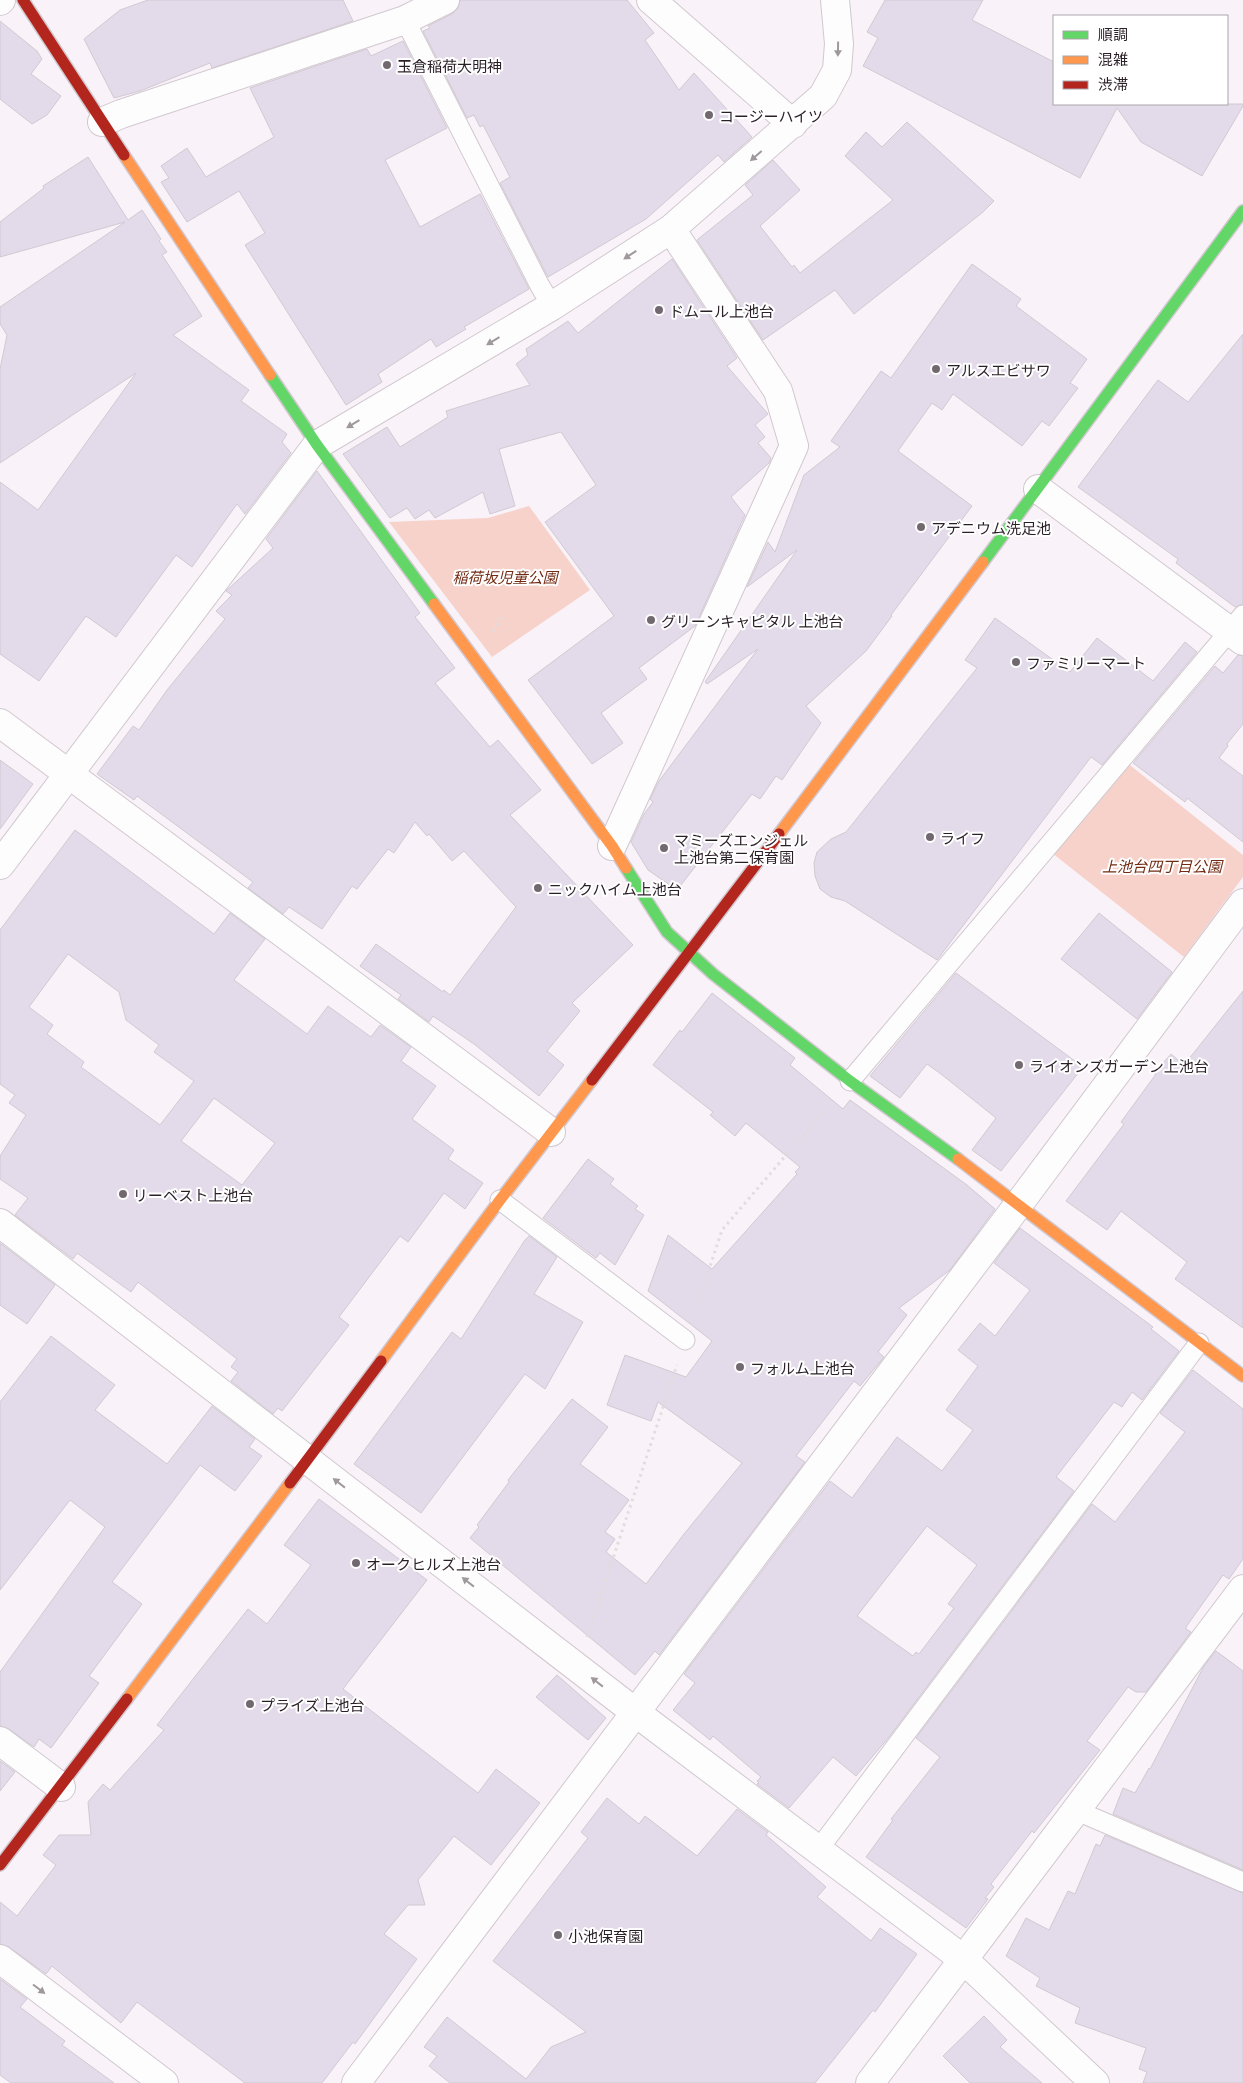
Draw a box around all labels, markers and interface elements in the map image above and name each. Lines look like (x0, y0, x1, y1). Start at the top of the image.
legend (1053, 15, 1228, 105)
text: 順調 (1098, 23, 1128, 44)
one-way arrow (834, 41, 842, 57)
text: 混雑 (1098, 48, 1128, 69)
place label: 玉倉稲荷大明神 (397, 55, 502, 76)
marker: 玉倉稲荷大明神 (381, 59, 393, 71)
text: 渋滞 (1098, 73, 1128, 94)
place label: コージーハイツ (719, 105, 823, 126)
marker: コージーハイツ (703, 109, 715, 121)
one-way arrow (749, 150, 762, 161)
one-way arrow (624, 251, 637, 260)
place label: ドムール上池台 (669, 300, 774, 321)
marker: ドムール上池台 (653, 304, 665, 316)
one-way arrow (486, 337, 499, 346)
place label: アルスエビサワ (946, 359, 1051, 380)
marker: アルスエビサワ (930, 363, 942, 375)
one-way arrow (346, 419, 359, 428)
place label: アデニウム洗足池 (931, 517, 1051, 538)
marker: アデニウム洗足池 (915, 521, 927, 533)
park label: 稲荷坂児童公園 (452, 566, 559, 587)
place label: グリーンキャピタル 上池台 (661, 610, 844, 631)
marker: グリーンキャピタル 上池台 (645, 614, 657, 626)
place label: ファミリーマート (1026, 652, 1146, 673)
marker: ファミリーマート (1010, 656, 1022, 668)
place label: ライフ (940, 827, 985, 848)
place label: マミーズエンジェル 上池台第二保育園 (674, 829, 808, 867)
marker: ライフ (924, 831, 936, 843)
marker: マミーズエンジェル 上池台第二保育園 (658, 842, 670, 854)
park label: 上池台四丁目公園 (1102, 855, 1224, 876)
place label: ニックハイム上池台 (548, 878, 682, 899)
marker: ニックハイム上池台 (532, 882, 544, 894)
place label: ライオンズガーデン上池台 (1029, 1055, 1209, 1076)
marker: ライオンズガーデン上池台 (1013, 1059, 1025, 1071)
place label: リーベスト上池台 (133, 1184, 253, 1205)
marker: リーベスト上池台 (117, 1188, 129, 1200)
place label: フォルム上池台 (750, 1357, 855, 1378)
marker: フォルム上池台 (734, 1361, 746, 1373)
one-way arrow (333, 1478, 346, 1489)
place label: オークヒルズ上池台 (366, 1553, 501, 1574)
marker: オークヒルズ上池台 (350, 1557, 362, 1569)
one-way arrow (462, 1577, 475, 1588)
one-way arrow (590, 1676, 603, 1687)
place label: プライズ上池台 (260, 1694, 365, 1715)
marker: プライズ上池台 (244, 1698, 256, 1710)
place label: 小池保育園 (568, 1925, 643, 1946)
marker: 小池保育園 (552, 1929, 564, 1941)
one-way arrow (32, 1984, 46, 1994)

